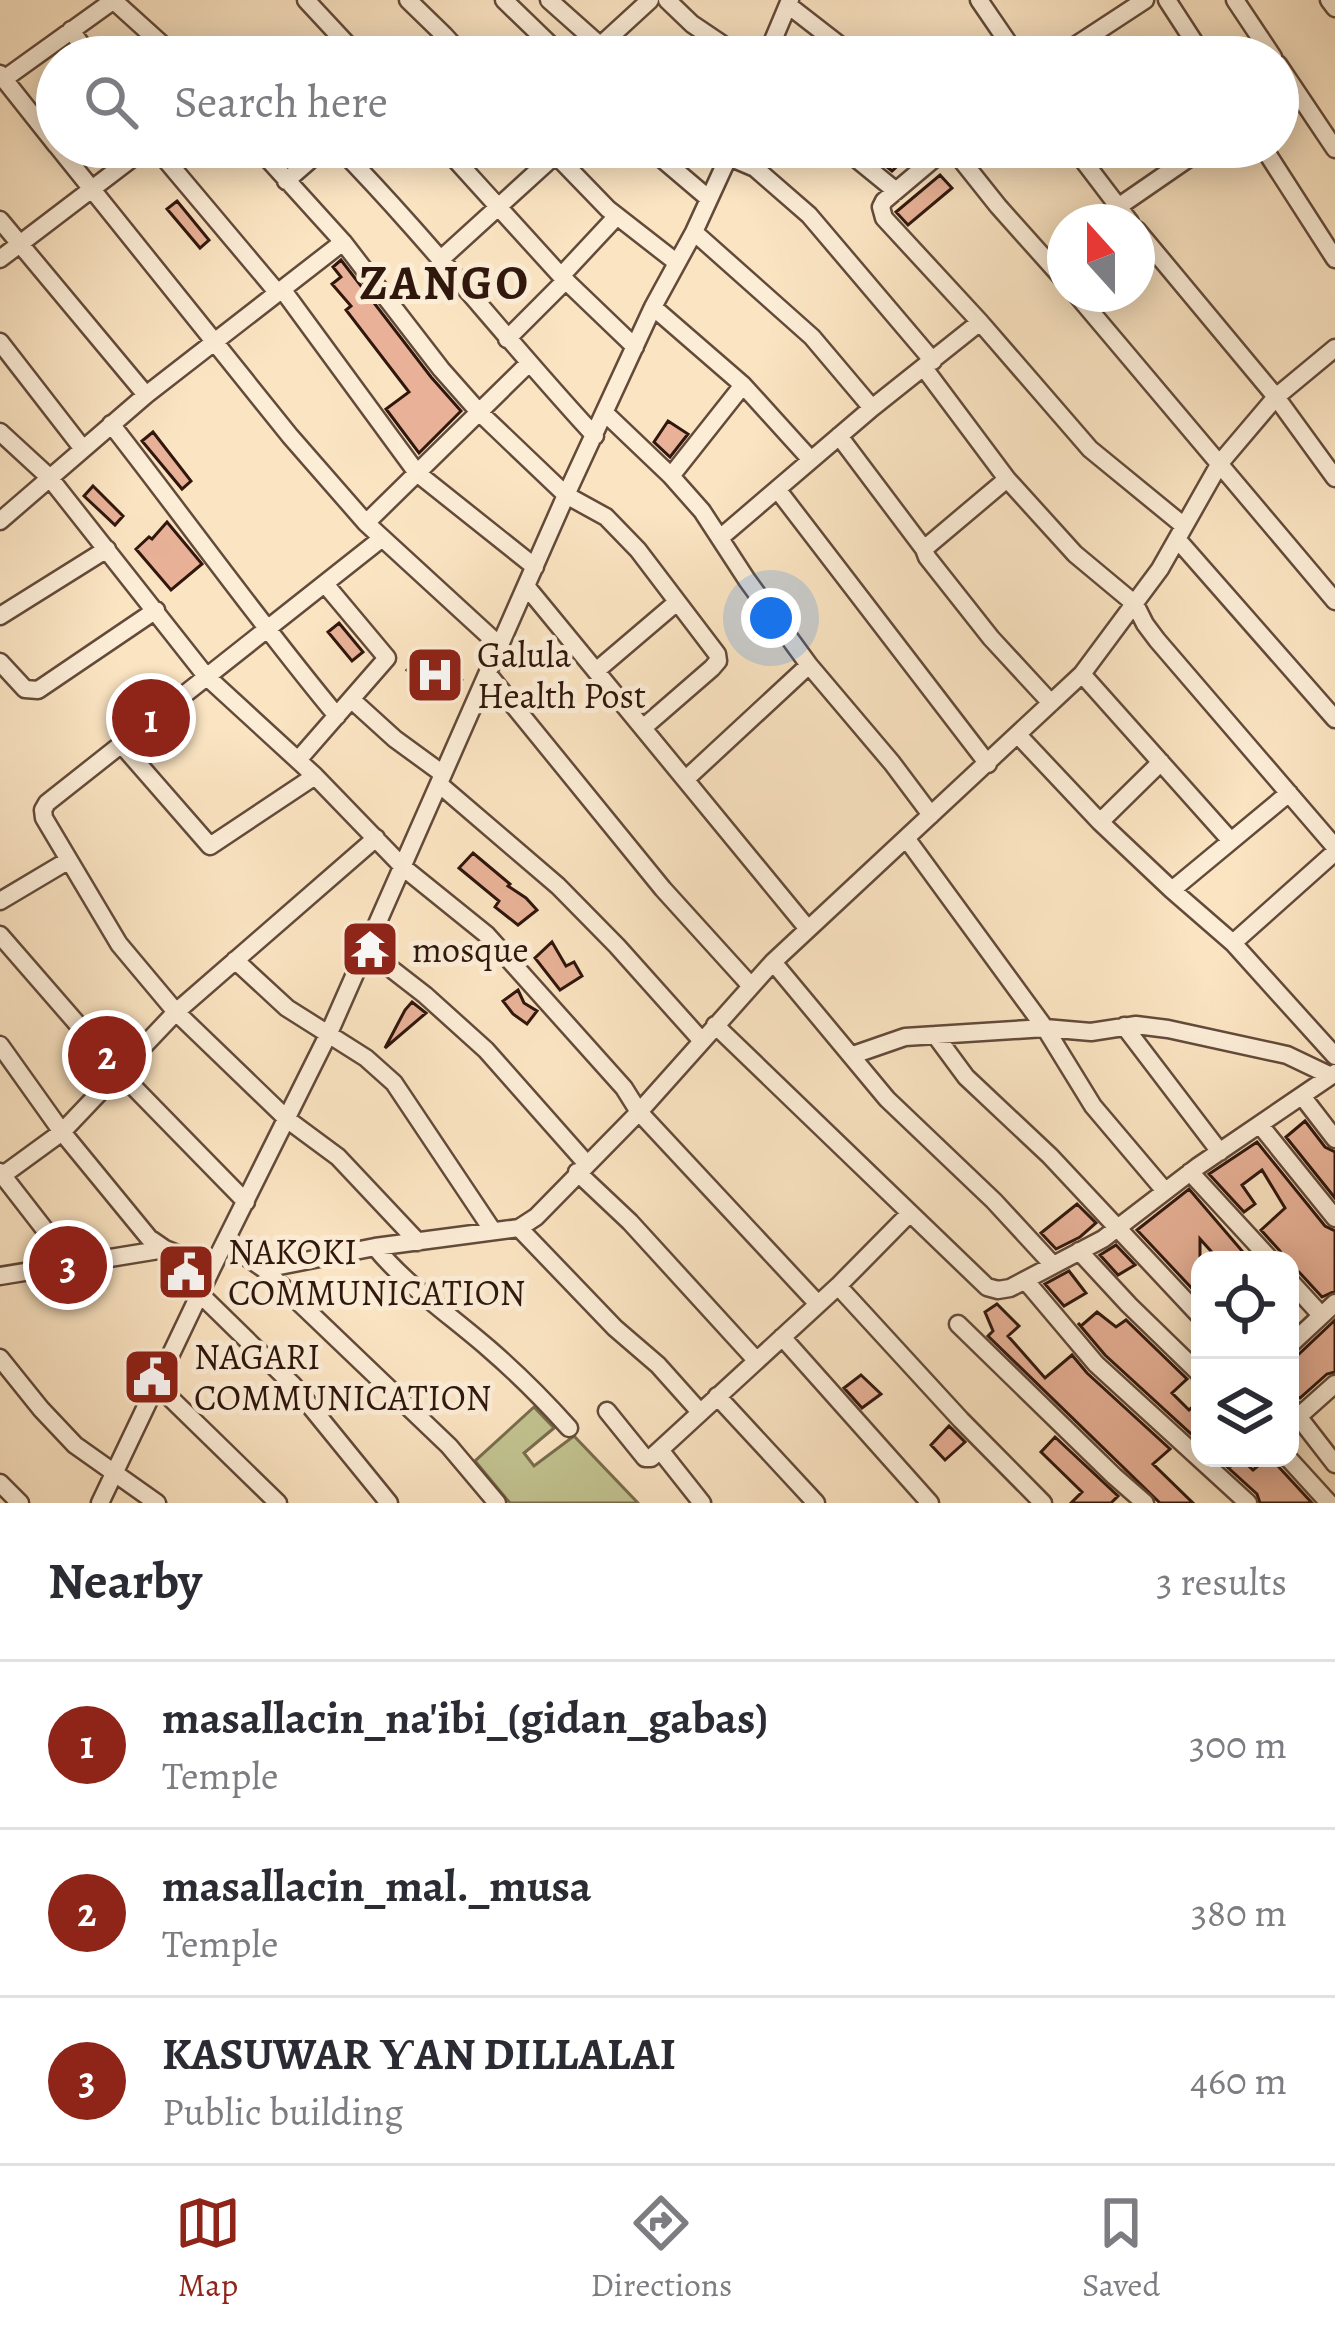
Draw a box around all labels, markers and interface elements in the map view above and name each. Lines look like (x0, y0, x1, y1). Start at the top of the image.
search box (36, 36, 1299, 168)
icon: search (78, 69, 144, 135)
text: Search here (174, 71, 388, 133)
north arrow (1047, 204, 1155, 312)
district label: ZANGO (359, 250, 531, 316)
your location (741, 588, 801, 648)
place label: Galula Health Post (477, 630, 646, 720)
hospital icon: Galula Health Post (404, 644, 466, 706)
pin: 1 (112, 673, 190, 763)
temple icon: mosque (339, 918, 401, 980)
place label: mosque (412, 925, 529, 974)
pin: 2 (68, 1010, 146, 1100)
pin: 3 (29, 1220, 107, 1310)
place label: NAKOKI COMMUNICATION (228, 1227, 526, 1317)
public building icon: NAKOKI COMMUNICATION (155, 1241, 217, 1303)
map controls (1191, 1251, 1299, 1467)
button: locate (1191, 1251, 1299, 1359)
place label: NAGARI COMMUNICATION (194, 1332, 492, 1422)
public building icon: NAGARI COMMUNICATION (121, 1346, 183, 1408)
button: layers (1191, 1359, 1299, 1467)
text: Nearby (48, 1546, 202, 1616)
text: 3 results (1156, 1555, 1287, 1608)
text: masallacin_na'ibi_(gidan_gabas) (162, 1687, 768, 1749)
text: 1 (80, 1718, 94, 1771)
text: 300 m (1189, 1718, 1287, 1771)
text: Temple (162, 1749, 278, 1802)
text: masallacin_mal._musa (162, 1855, 592, 1917)
text: 2 (78, 1886, 96, 1939)
text: 380 m (1191, 1886, 1287, 1939)
text: Temple (162, 1917, 278, 1970)
text: KASUWAR ƳAN DILLALAI (162, 2023, 676, 2085)
text: 3 (79, 2054, 95, 2107)
text: 460 m (1190, 2054, 1287, 2107)
text: Public building (162, 2085, 403, 2138)
tab: Map (175, 2190, 241, 2307)
tab: Directions (591, 2190, 732, 2307)
tab: Saved (1082, 2190, 1160, 2307)

